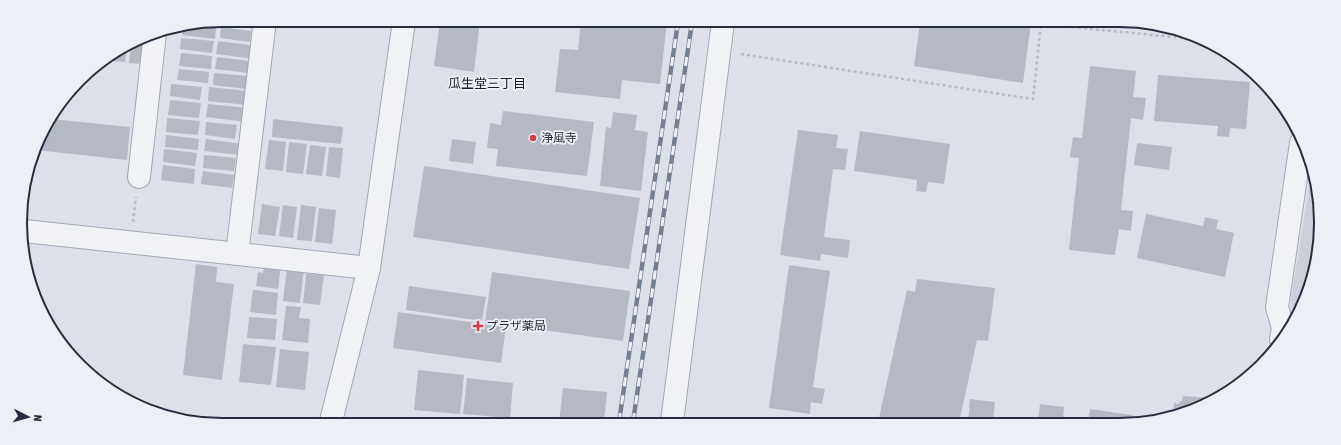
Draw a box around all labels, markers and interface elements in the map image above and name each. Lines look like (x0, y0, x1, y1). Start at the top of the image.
district label: 瓜生堂三丁目 (448, 76, 526, 91)
place label: 浄風寺 (541, 131, 577, 145)
marker: 浄風寺 (528, 133, 538, 143)
place label: プラザ薬局 (486, 319, 546, 333)
marker: プラザ薬局 (473, 321, 483, 331)
north arrow (8, 397, 48, 437)
text: N (32, 414, 44, 422)

